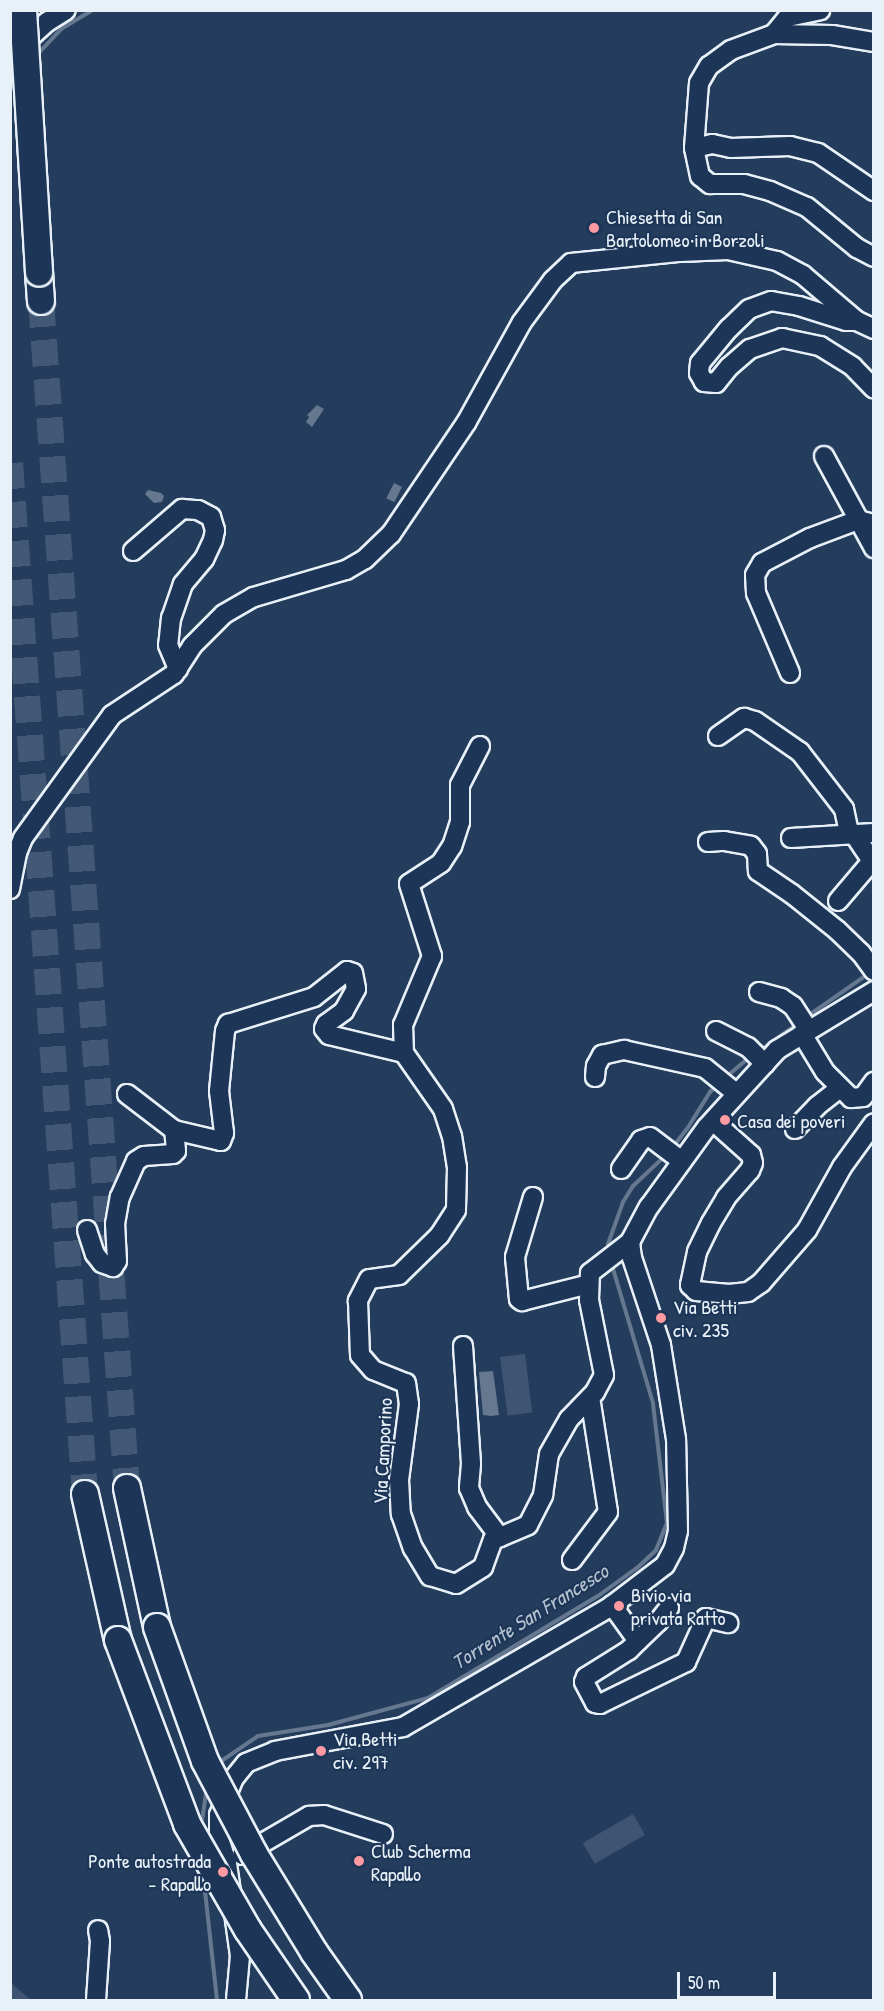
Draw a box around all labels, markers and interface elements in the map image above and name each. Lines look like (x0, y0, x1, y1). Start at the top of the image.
place label: Chiesetta di San Bartolomeo in Borzoli (606, 204, 765, 251)
marker: Chiesetta di San Bartolomeo in Borzoli (587, 221, 601, 235)
place label: Casa dei poveri (737, 1108, 846, 1132)
marker: Casa dei poveri (718, 1113, 732, 1127)
place label: Via Betti civ. 235 (673, 1294, 737, 1341)
marker: Via Betti civ. 235 (654, 1311, 668, 1325)
street label: Via Camporino (367, 1397, 397, 1505)
water label: Torrente San Francesco (447, 1559, 613, 1675)
place label: Bivio via privata Ratto (631, 1582, 726, 1629)
marker: Bivio via privata Ratto (612, 1599, 626, 1613)
place label: Via Betti civ. 297 (333, 1727, 397, 1774)
marker: Via Betti civ. 297 (314, 1744, 328, 1758)
place label: Club Scherma Rapallo (371, 1838, 471, 1885)
place label: Ponte autostrada - Rapallo (88, 1848, 211, 1895)
marker: Club Scherma Rapallo (352, 1854, 366, 1868)
marker: Ponte autostrada - Rapallo (216, 1865, 230, 1879)
scale bar (680, 1960, 779, 1998)
text: 50 m (688, 1970, 720, 1995)

